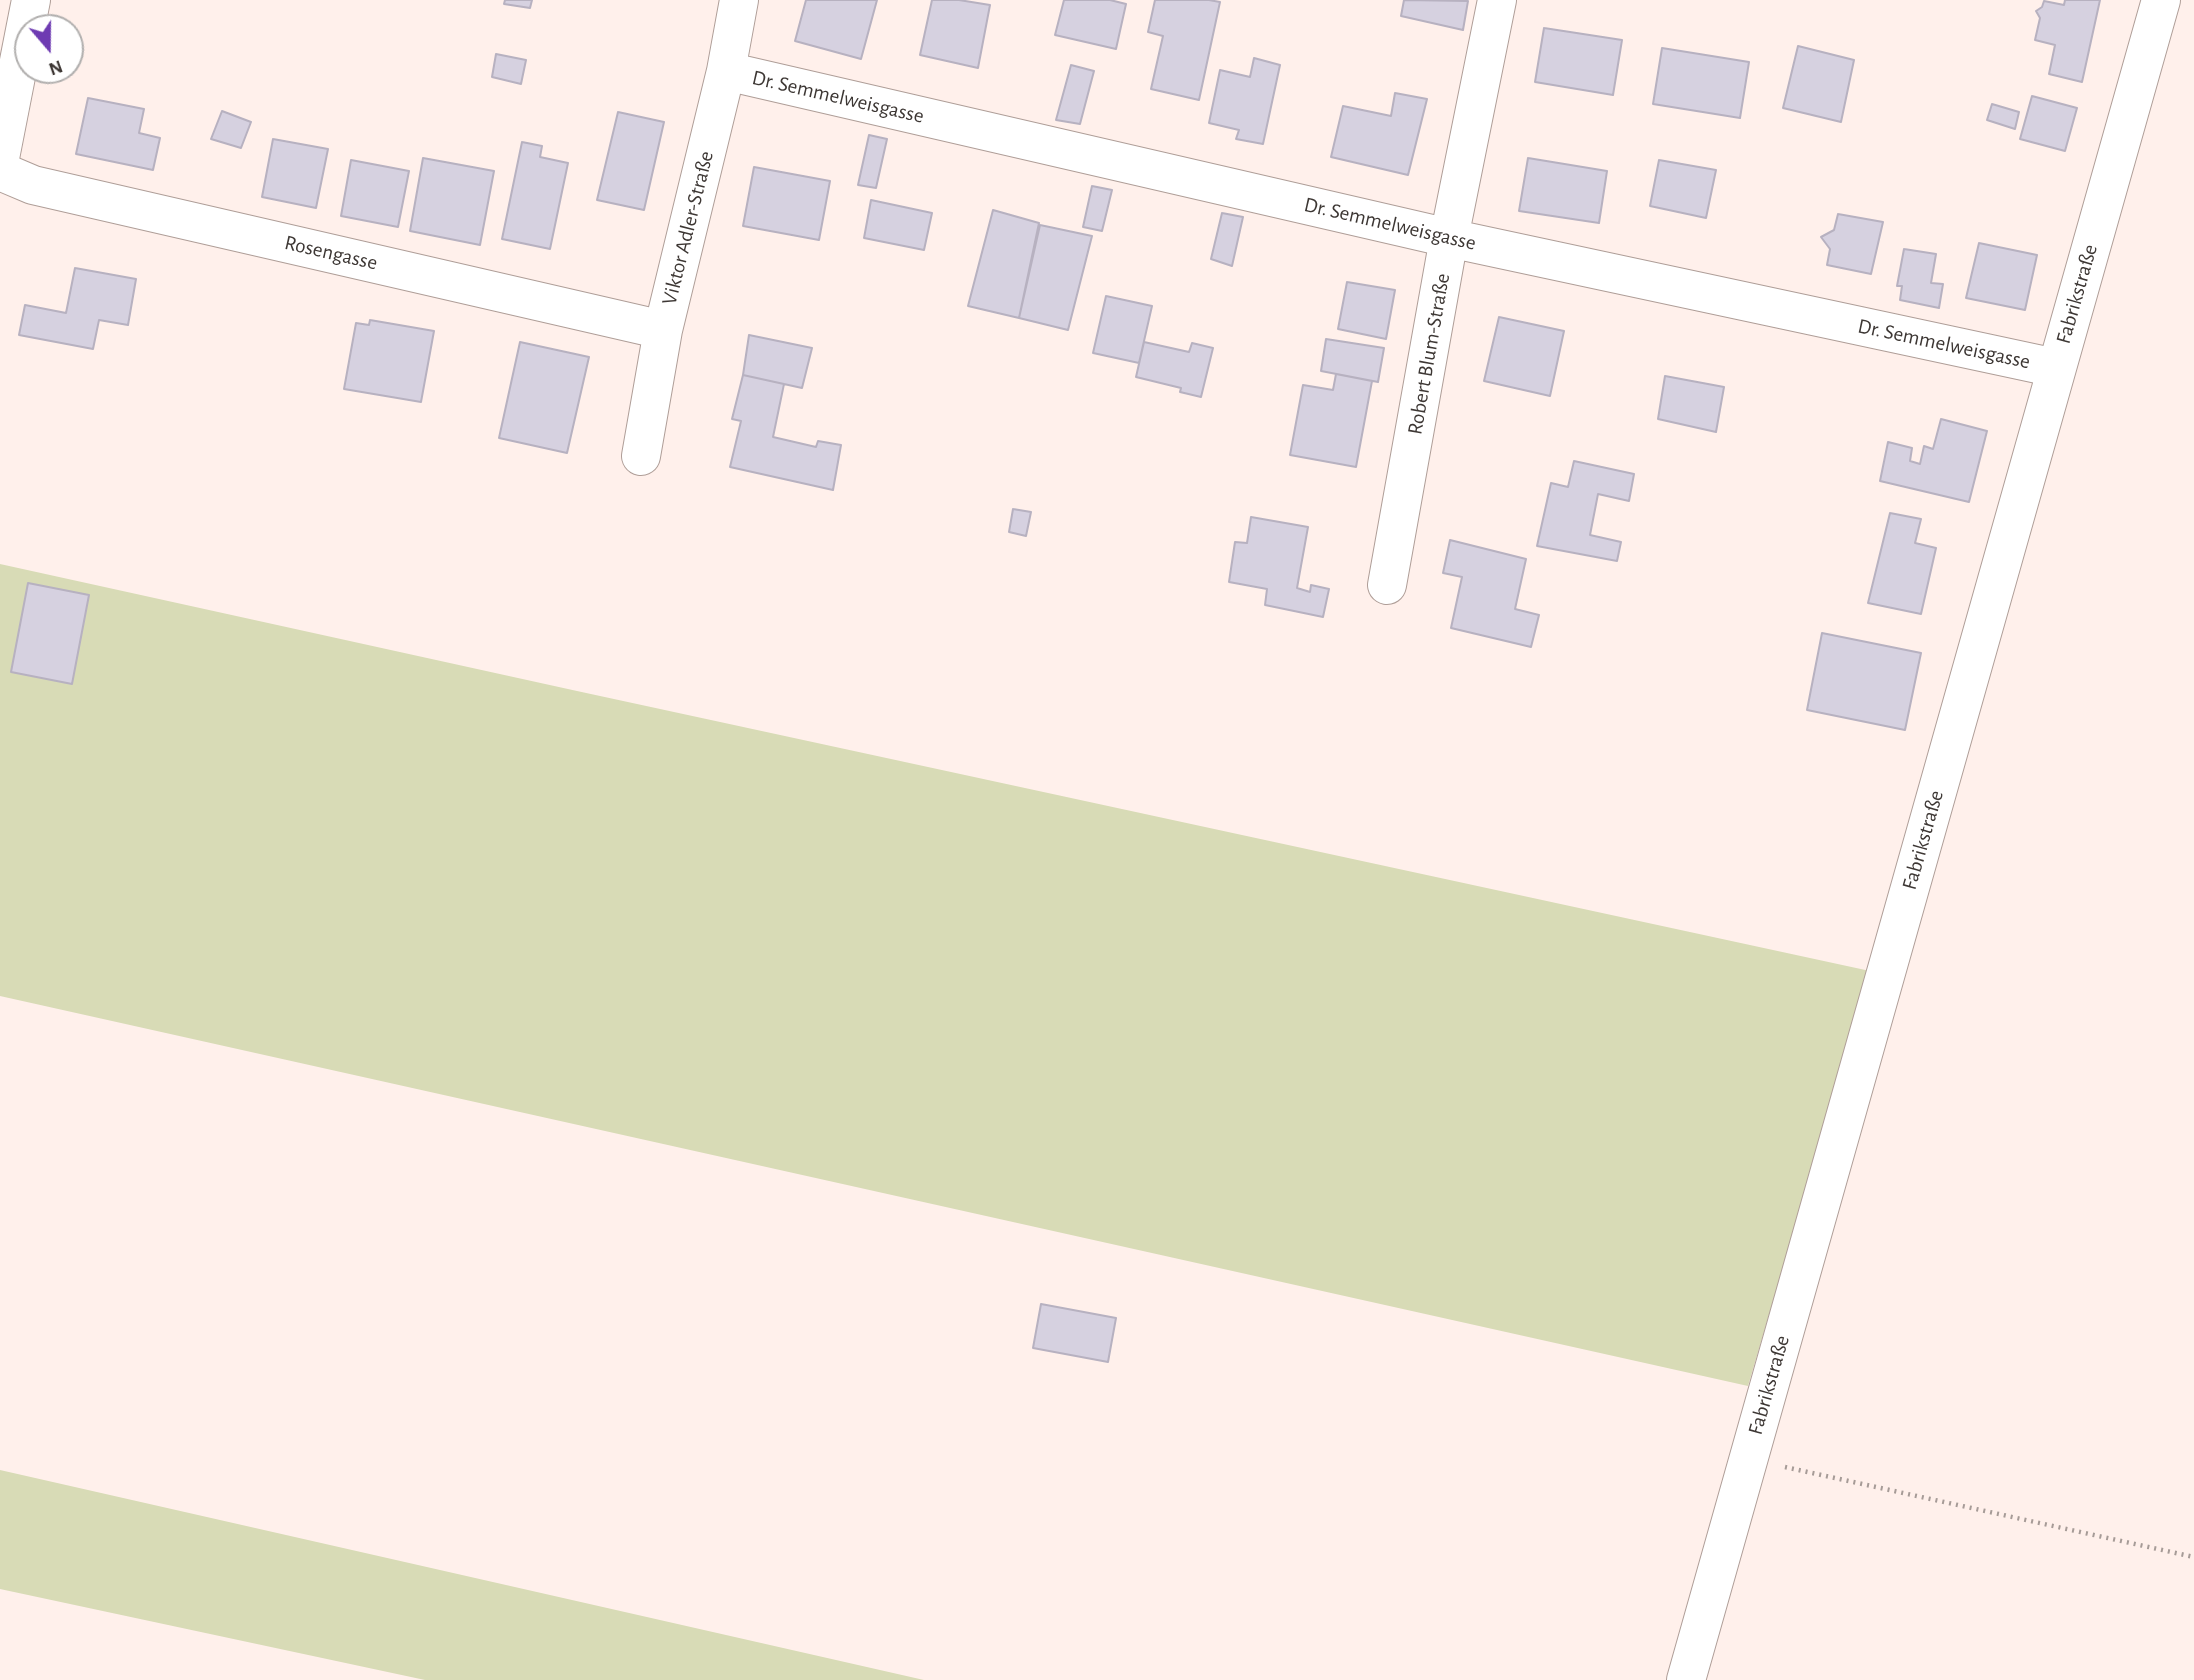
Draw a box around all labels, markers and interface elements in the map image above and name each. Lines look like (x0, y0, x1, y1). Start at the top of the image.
north arrow (14, 14, 84, 84)
text: N (46, 56, 65, 79)
street label: Dr. Semmelweisgasse (750, 65, 926, 129)
street label: Viktor Adler-Straße (657, 149, 719, 307)
street label: Dr. Semmelweisgasse (1302, 192, 1478, 256)
street label: Rosengasse (282, 230, 380, 276)
street label: Fabrikstraße (2051, 241, 2103, 347)
street label: Robert Blum-Straße (1402, 272, 1456, 436)
street label: Dr. Semmelweisgasse (1856, 313, 2032, 375)
street label: Fabrikstraße (1897, 787, 1949, 893)
street label: Fabrikstraße (1743, 1332, 1795, 1438)

